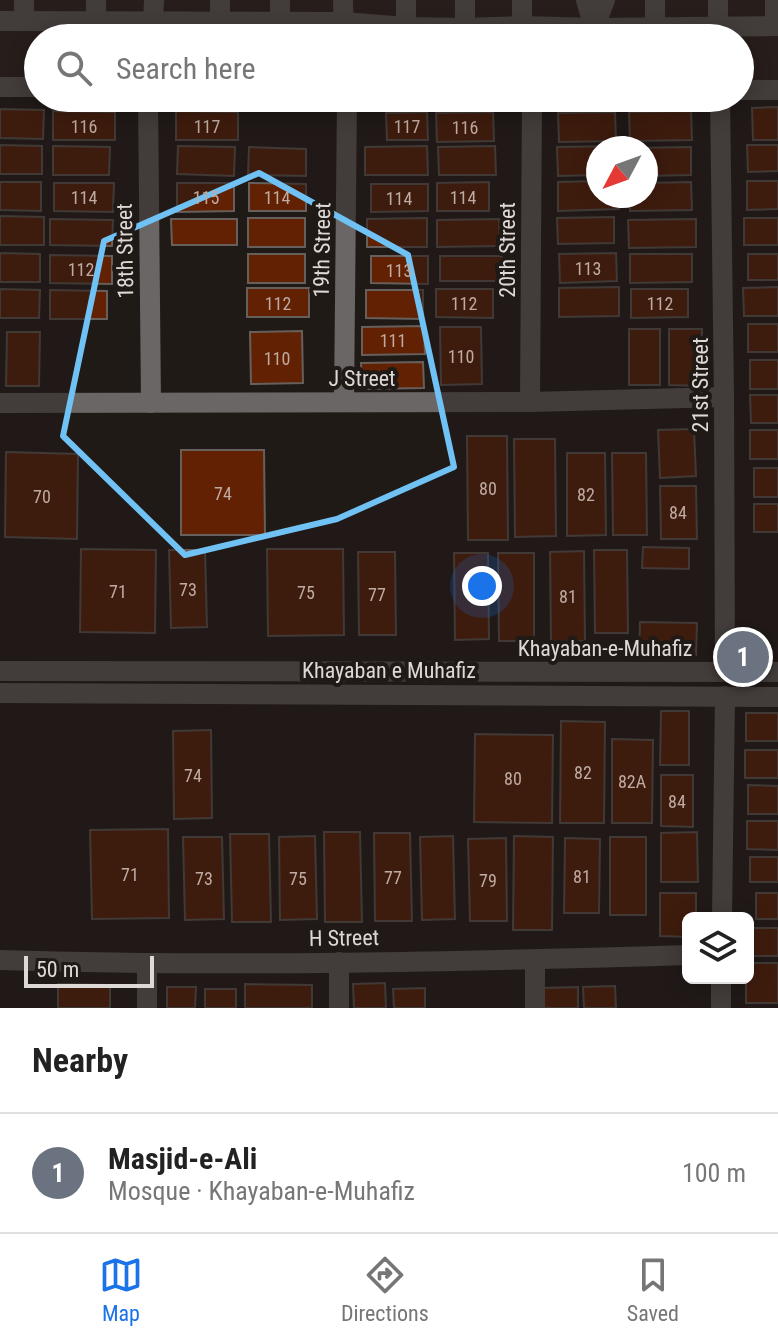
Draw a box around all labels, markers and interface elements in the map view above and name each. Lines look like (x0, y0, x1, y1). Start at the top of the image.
search box (24, 24, 754, 112)
icon: search (52, 46, 96, 90)
text: Search here (116, 51, 256, 86)
house number: 116 (71, 116, 97, 137)
house number: 117 (194, 116, 220, 137)
house number: 117 (394, 116, 420, 137)
house number: 116 (452, 117, 478, 138)
north arrow (586, 136, 658, 208)
house number: 114 (71, 187, 97, 208)
house number: 115 (193, 187, 219, 208)
house number: 114 (264, 187, 290, 208)
house number: 114 (450, 187, 476, 208)
house number: 114 (386, 188, 412, 209)
street label: 19th Street (309, 202, 335, 298)
street label: 20th Street (495, 202, 520, 298)
street label: 18th Street (112, 203, 138, 299)
house number: 113 (575, 258, 601, 279)
house number: 112 (68, 259, 94, 280)
house number: 113 (386, 260, 412, 281)
house number: 112 (265, 293, 291, 314)
house number: 112 (451, 293, 477, 314)
house number: 112 (647, 293, 673, 314)
house number: 111 (380, 330, 406, 351)
street label: 21st Street (688, 338, 713, 432)
house number: 110 (448, 346, 474, 367)
house number: 110 (264, 348, 290, 369)
street label: J Street (328, 366, 396, 391)
house number: 80 (479, 478, 497, 499)
house number: 74 (214, 483, 232, 504)
house number: 82 (577, 484, 595, 505)
house number: 70 (33, 486, 51, 507)
house number: 84 (669, 502, 687, 523)
your location (462, 566, 502, 606)
house number: 73 (179, 579, 197, 600)
house number: 71 (109, 581, 127, 602)
house number: 75 (297, 582, 315, 603)
house number: 77 (368, 584, 386, 605)
house number: 81 (559, 586, 577, 607)
pin: 1 (717, 627, 769, 687)
street label: Khayaban-e-Muhafiz (518, 636, 692, 661)
street label: Khayaban e Muhafiz (302, 658, 476, 683)
house number: 82 (574, 762, 592, 783)
house number: 74 (184, 765, 202, 786)
house number: 80 (504, 768, 522, 789)
house number: 82A (618, 771, 647, 792)
house number: 84 (668, 791, 686, 812)
house number: 71 (121, 864, 139, 885)
house number: 81 (573, 866, 591, 887)
house number: 77 (384, 867, 402, 888)
house number: 73 (195, 868, 213, 889)
house number: 75 (289, 868, 307, 889)
house number: 79 (479, 870, 497, 891)
map controls (682, 912, 754, 984)
button: layers (682, 912, 754, 984)
street label: H Street (309, 925, 379, 951)
scale bar (24, 952, 154, 988)
text: 50 m (36, 957, 79, 982)
text: Nearby (32, 1040, 128, 1080)
text: Masjid-e-Ali (108, 1141, 257, 1176)
text: 1 (51, 1158, 65, 1188)
text: 100 m (682, 1158, 746, 1188)
text: Mosque · Khayaban-e-Muhafiz (108, 1176, 415, 1206)
tab: Map (99, 1253, 143, 1326)
tab: Directions (341, 1253, 429, 1326)
tab: Saved (627, 1253, 679, 1326)

